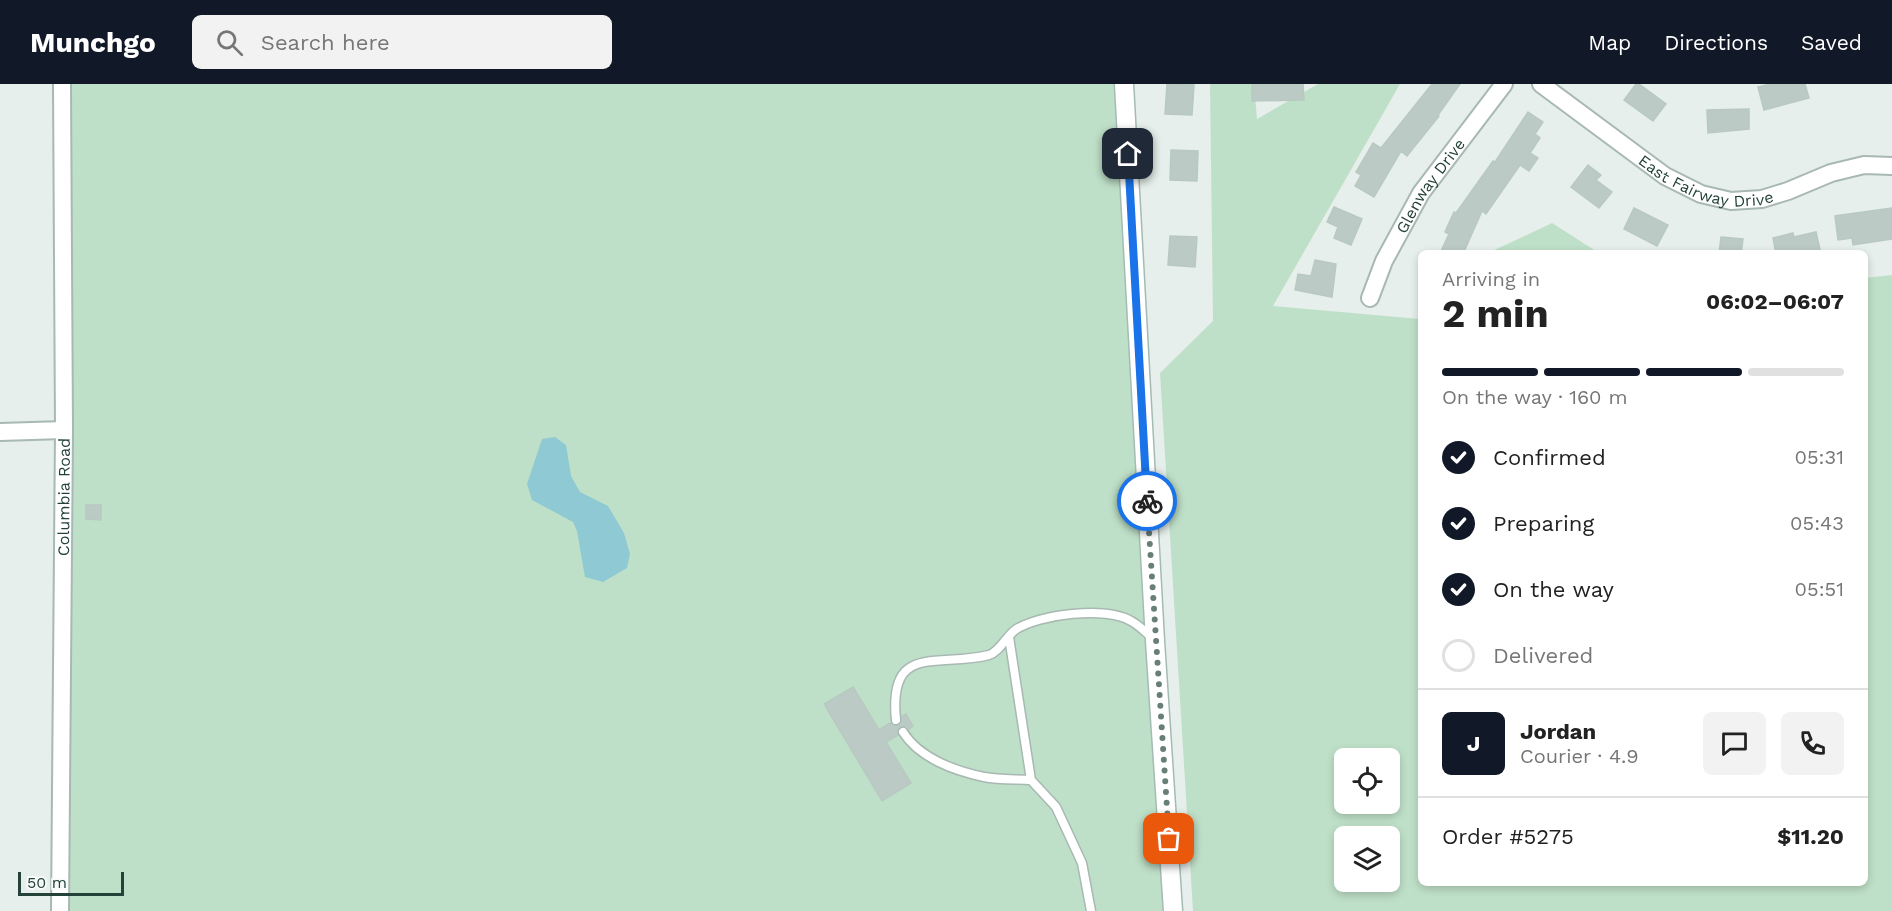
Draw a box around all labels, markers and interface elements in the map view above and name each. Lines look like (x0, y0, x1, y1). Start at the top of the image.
search box (192, 15, 612, 69)
text: Munchgo (30, 26, 156, 59)
icon: search (213, 26, 246, 59)
text: Search here (261, 30, 390, 55)
text: Map (1588, 30, 1631, 55)
text: Directions (1664, 30, 1768, 55)
text: Saved (1801, 30, 1862, 55)
pin (1102, 128, 1153, 179)
street label: Glenway Drive (1392, 135, 1469, 236)
icon: home (1111, 137, 1144, 170)
street label: East Fairway Drive (1635, 150, 1776, 211)
text: Arriving in (1442, 267, 1540, 291)
text: 06:02–06:07 (1706, 289, 1844, 314)
text: 2 min (1442, 291, 1549, 336)
text: On the way · 160 m (1442, 385, 1627, 409)
street label: Columbia Road (53, 438, 73, 556)
icon: check (1442, 441, 1475, 474)
text: Confirmed (1493, 445, 1606, 470)
text: 05:31 (1795, 445, 1844, 469)
courier (1117, 471, 1177, 531)
icon: bike (1131, 485, 1164, 518)
icon: check (1442, 507, 1475, 540)
text: Preparing (1493, 511, 1594, 536)
text: 05:43 (1790, 511, 1844, 535)
icon: check (1442, 573, 1475, 606)
text: On the way (1493, 577, 1614, 602)
text: 05:51 (1795, 577, 1844, 601)
text: Delivered (1493, 643, 1593, 668)
button: chat (1703, 712, 1766, 775)
button: phone (1781, 712, 1844, 775)
text: Jordan (1520, 719, 1596, 744)
text: J (1467, 731, 1480, 756)
text: Courier · 4.9 (1520, 744, 1639, 768)
map controls (1334, 748, 1400, 892)
button: locate (1334, 748, 1400, 814)
pin (1143, 813, 1194, 864)
icon: bag (1152, 822, 1185, 855)
text: Order #5275 (1442, 824, 1574, 849)
text: $11.20 (1777, 824, 1844, 849)
button: layers (1334, 826, 1400, 892)
scale bar (18, 869, 124, 896)
text: 50 m (27, 873, 67, 892)

